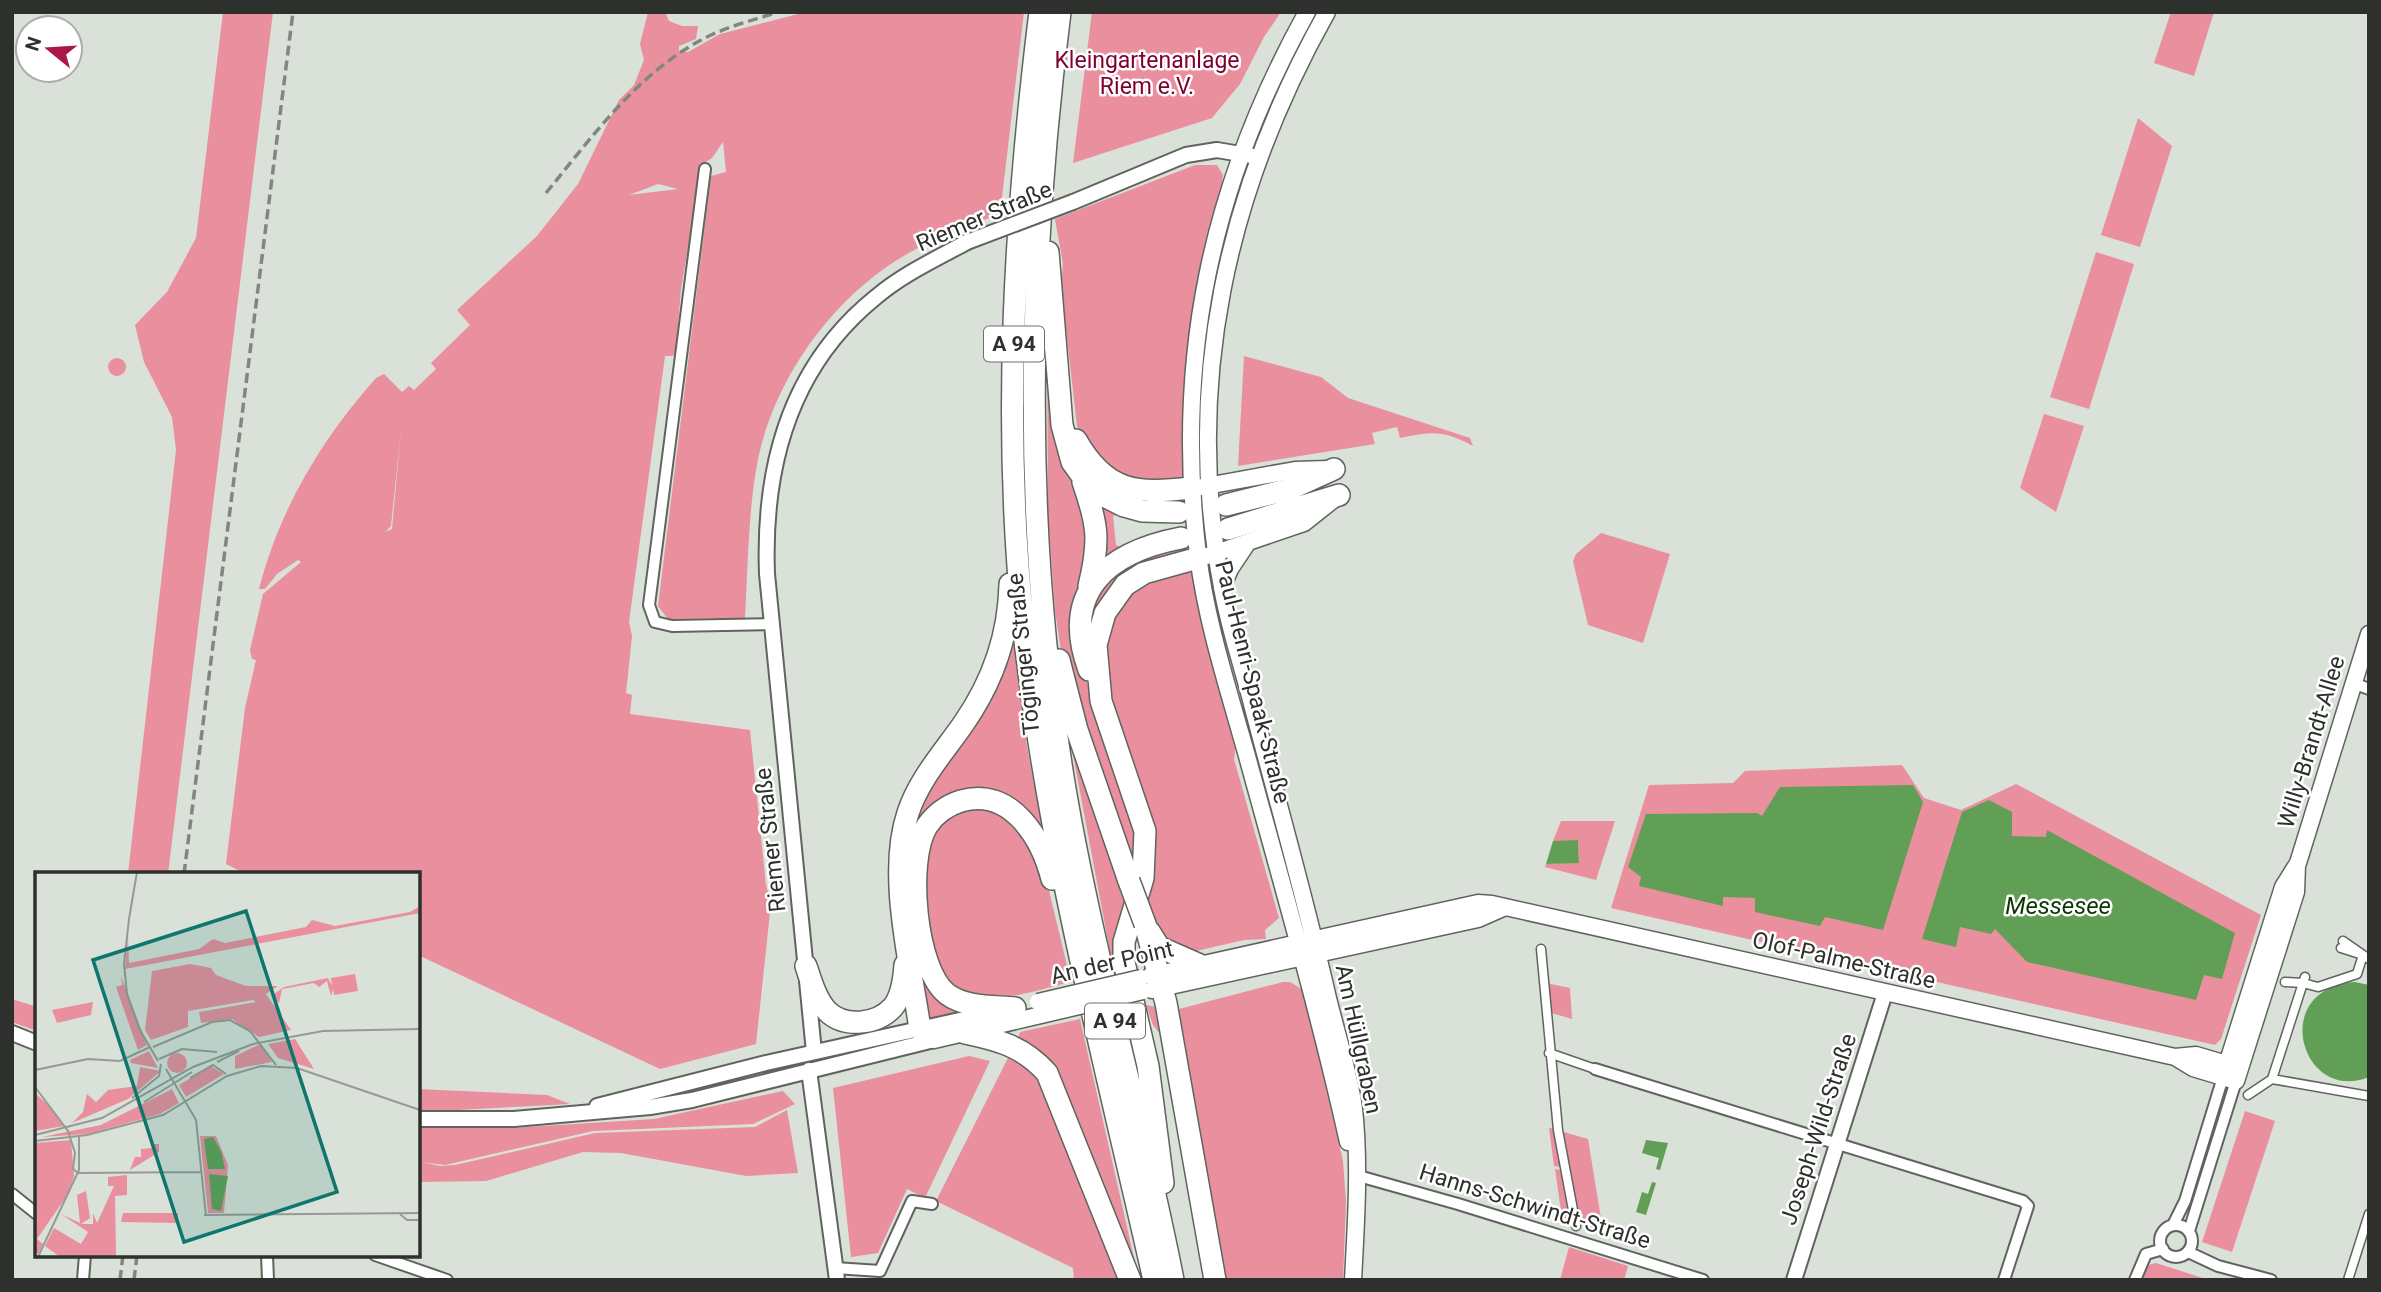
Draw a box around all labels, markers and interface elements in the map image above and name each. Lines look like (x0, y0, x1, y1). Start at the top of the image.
north arrow (14, 14, 84, 84)
text: N (20, 34, 46, 54)
park label: Kleingartenanlage Riem e.V. (1054, 47, 1240, 100)
street label: Riemer Straße (912, 176, 1056, 257)
road number: A 94 (984, 326, 1044, 362)
street label: Paul-Henri-Spaak-Straße (1209, 558, 1296, 806)
street label: Töginger Straße (1002, 572, 1045, 736)
street label: Willy-Brandt-Allee (2272, 653, 2351, 832)
street label: Riemer Straße (750, 767, 791, 913)
inset map (35, 872, 420, 1257)
water label: Messesee (2005, 892, 2111, 920)
street label: Olof-Palme-Straße (1750, 926, 1938, 995)
street label: An der Point (1048, 935, 1176, 990)
street label: Am Hüllgraben (1330, 962, 1387, 1116)
road number: A 94 (1085, 1004, 1145, 1038)
street label: Joseph-Wild-Straße (1775, 1030, 1862, 1228)
street label: Hanns-Schwindt-Straße (1416, 1158, 1654, 1255)

